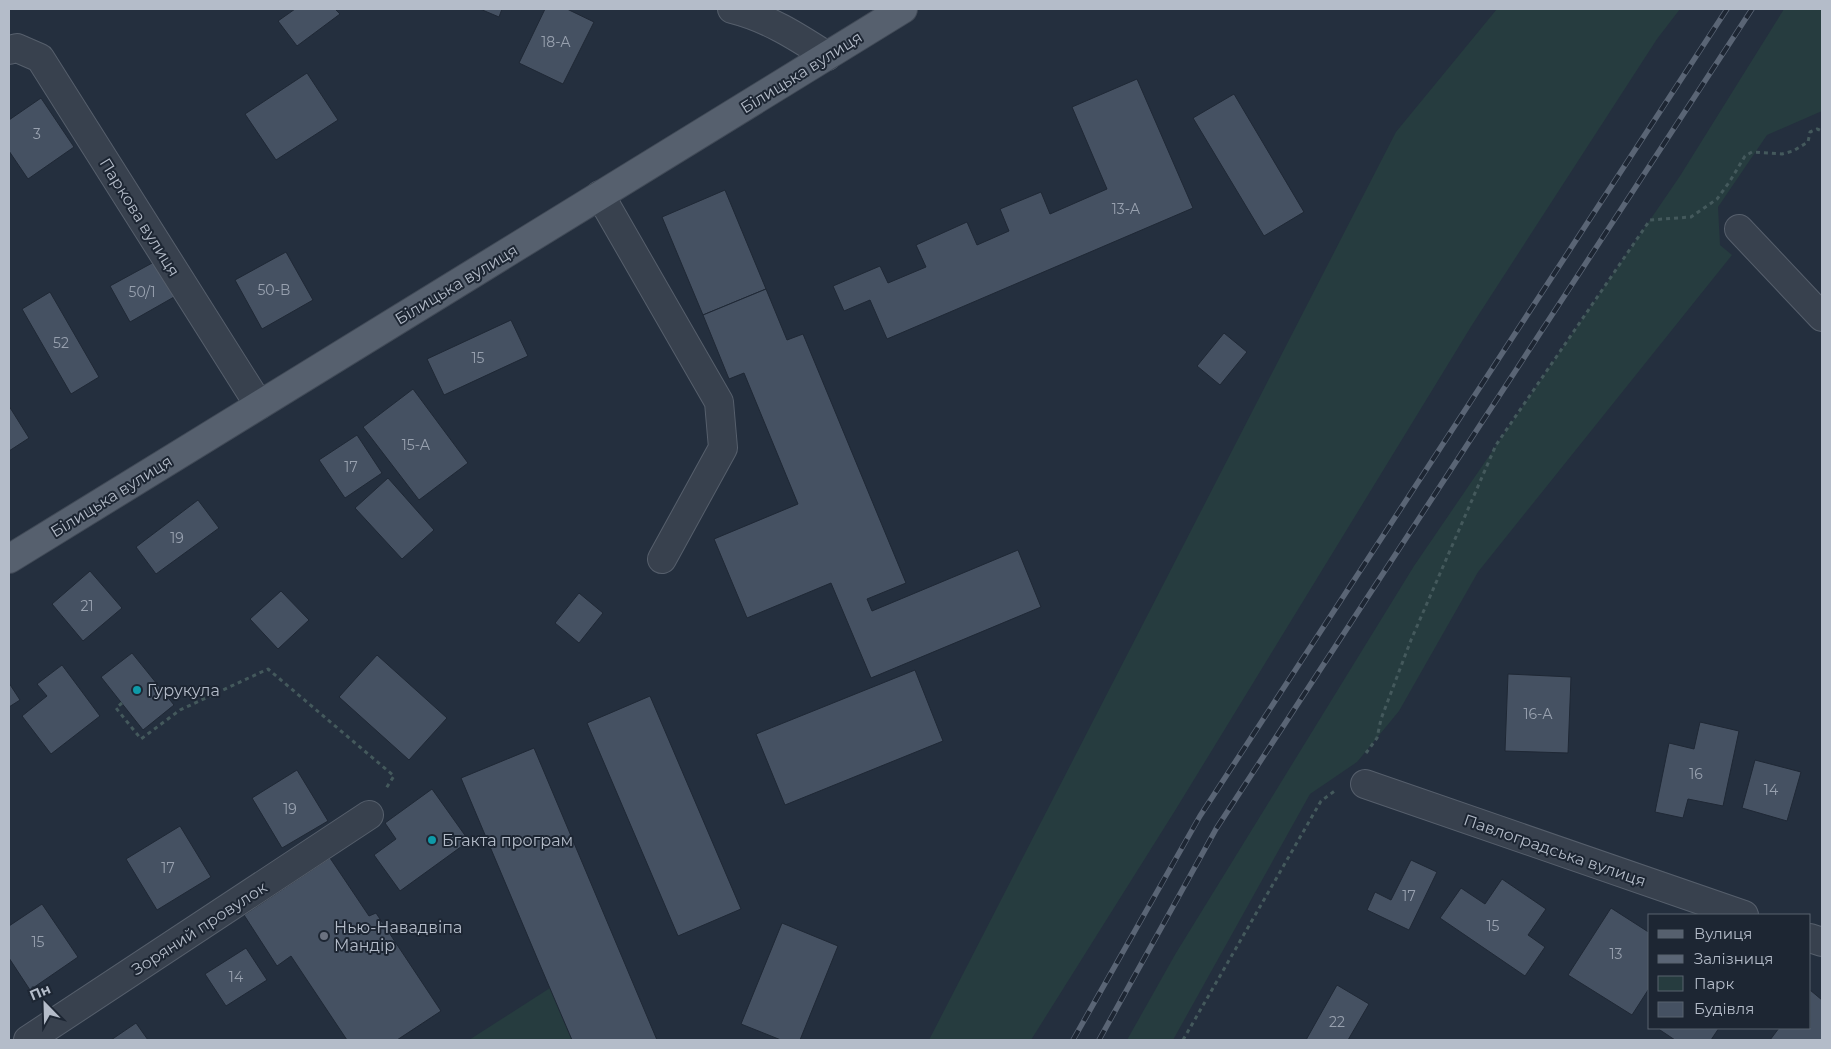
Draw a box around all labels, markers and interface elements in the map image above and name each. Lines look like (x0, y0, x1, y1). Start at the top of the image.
street label: Білицька вулиця (737, 27, 866, 118)
house number: 18-А (541, 33, 571, 51)
house number: 3 (33, 125, 41, 143)
street label: Паркова вулиця (95, 155, 184, 280)
house number: 13-А (1112, 200, 1141, 218)
street label: Білицька вулиця (391, 240, 521, 329)
house number: 50-В (257, 281, 291, 299)
house number: 50/1 (128, 283, 156, 301)
house number: 52 (53, 334, 69, 352)
house number: 15 (472, 349, 485, 367)
house number: 15-А (402, 436, 431, 454)
street label: Білицька вулиця (47, 451, 176, 542)
house number: 17 (344, 458, 358, 476)
house number: 19 (170, 529, 184, 547)
house number: 21 (80, 597, 94, 615)
place label: Гурукула (147, 681, 220, 700)
marker: Гурукула (131, 684, 143, 696)
house number: 16-А (1523, 705, 1553, 723)
house number: 16 (1689, 765, 1703, 783)
house number: 14 (1764, 781, 1779, 799)
house number: 19 (283, 800, 297, 818)
street label: Павлоградська вулиця (1461, 810, 1648, 891)
place label: Бгакта програм (442, 831, 573, 850)
marker: Бгакта програм (426, 834, 438, 846)
house number: 17 (161, 859, 175, 877)
street label: Зоряний провулок (128, 877, 271, 979)
house number: 17 (1402, 887, 1416, 905)
legend (1648, 914, 1811, 1029)
house number: 15 (1487, 917, 1500, 935)
place label: Нью-Навадвіпа Мандір (334, 918, 462, 955)
text: Вулиця (1694, 924, 1752, 943)
marker: Нью-Навадвіпа Мандір (318, 930, 330, 942)
house number: 15 (32, 933, 45, 951)
house number: 13 (1610, 945, 1623, 963)
text: Залізниця (1694, 949, 1773, 968)
house number: 14 (229, 968, 244, 986)
text: Парк (1694, 974, 1734, 993)
north arrow (20, 979, 70, 1029)
text: Пн (27, 980, 53, 1004)
text: Будівля (1694, 999, 1754, 1018)
house number: 22 (1329, 1013, 1345, 1031)

